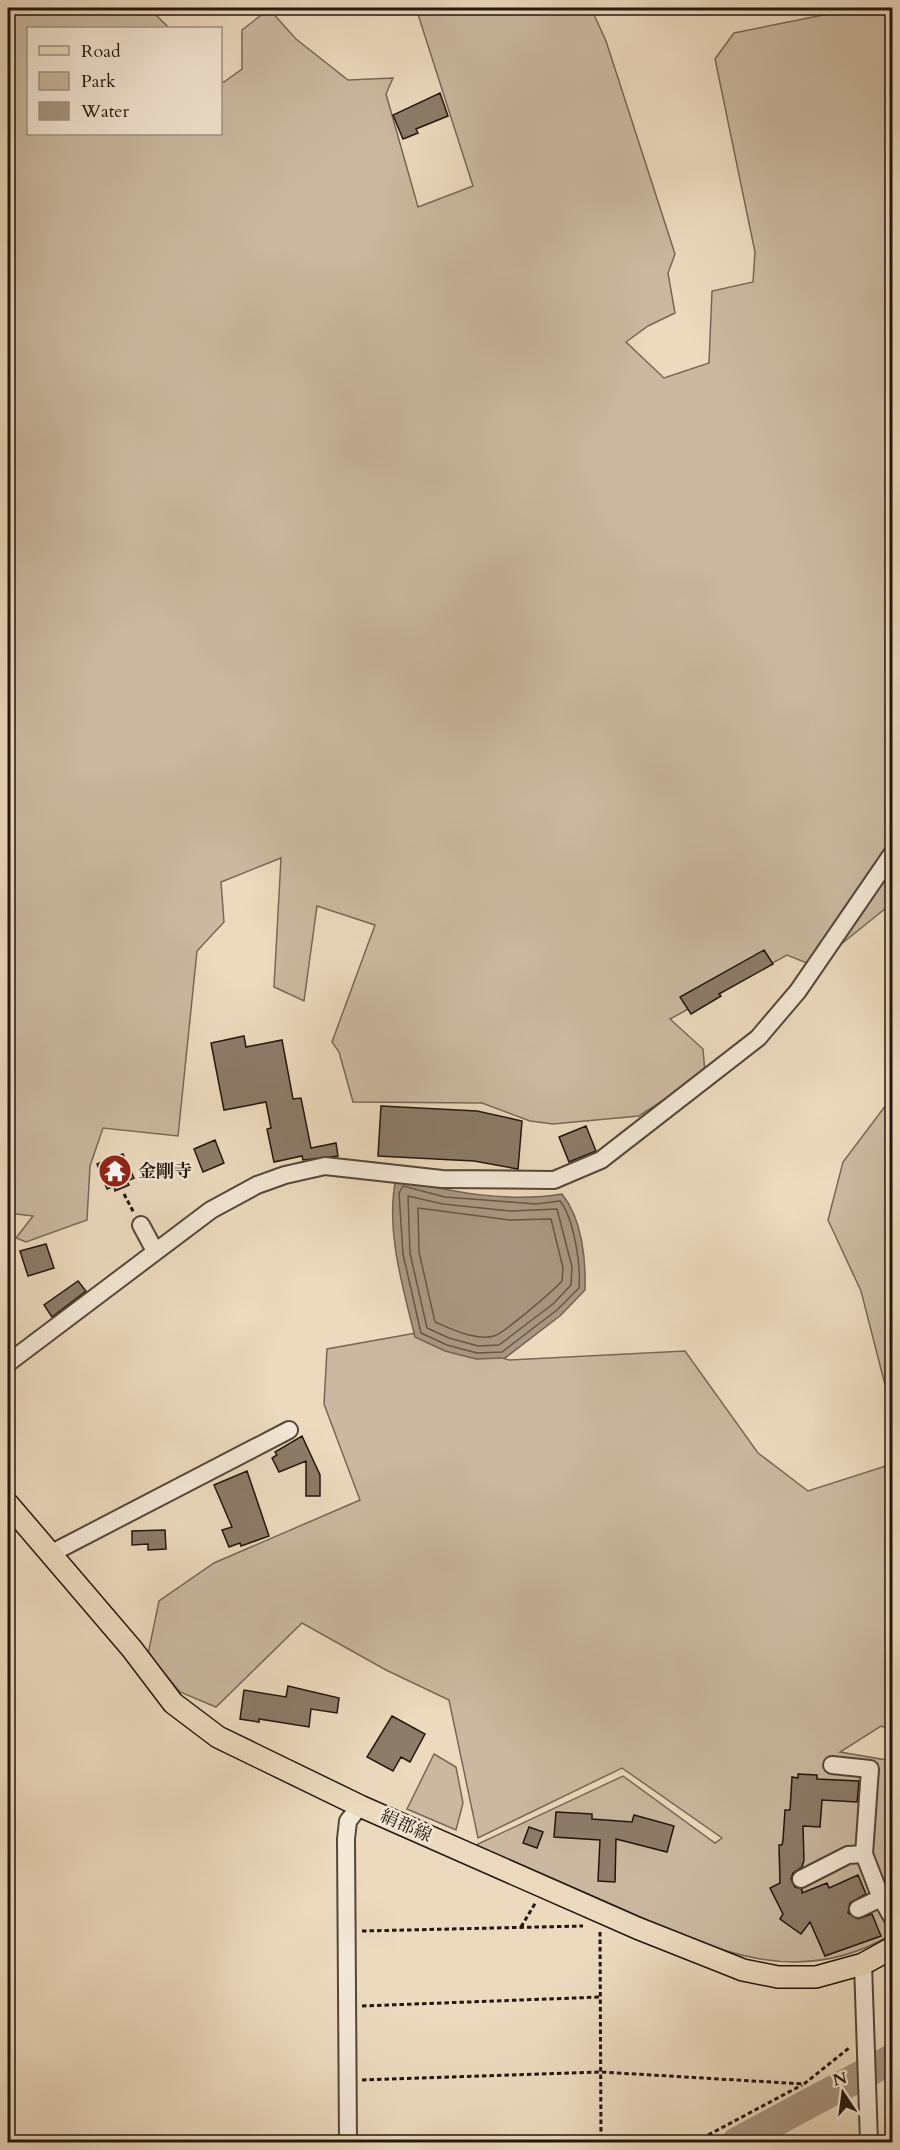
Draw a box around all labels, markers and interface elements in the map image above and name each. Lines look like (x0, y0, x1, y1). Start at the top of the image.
legend (27, 27, 222, 135)
text: Road (81, 39, 121, 64)
text: Park (81, 69, 116, 94)
text: Water (80, 99, 130, 124)
temple icon: 金剛寺 (97, 1153, 133, 1189)
place label: 金剛寺 (138, 1159, 192, 1184)
street label: 絹郡線 (376, 1804, 436, 1848)
north arrow (813, 2063, 873, 2123)
text: N (831, 2067, 849, 2092)

